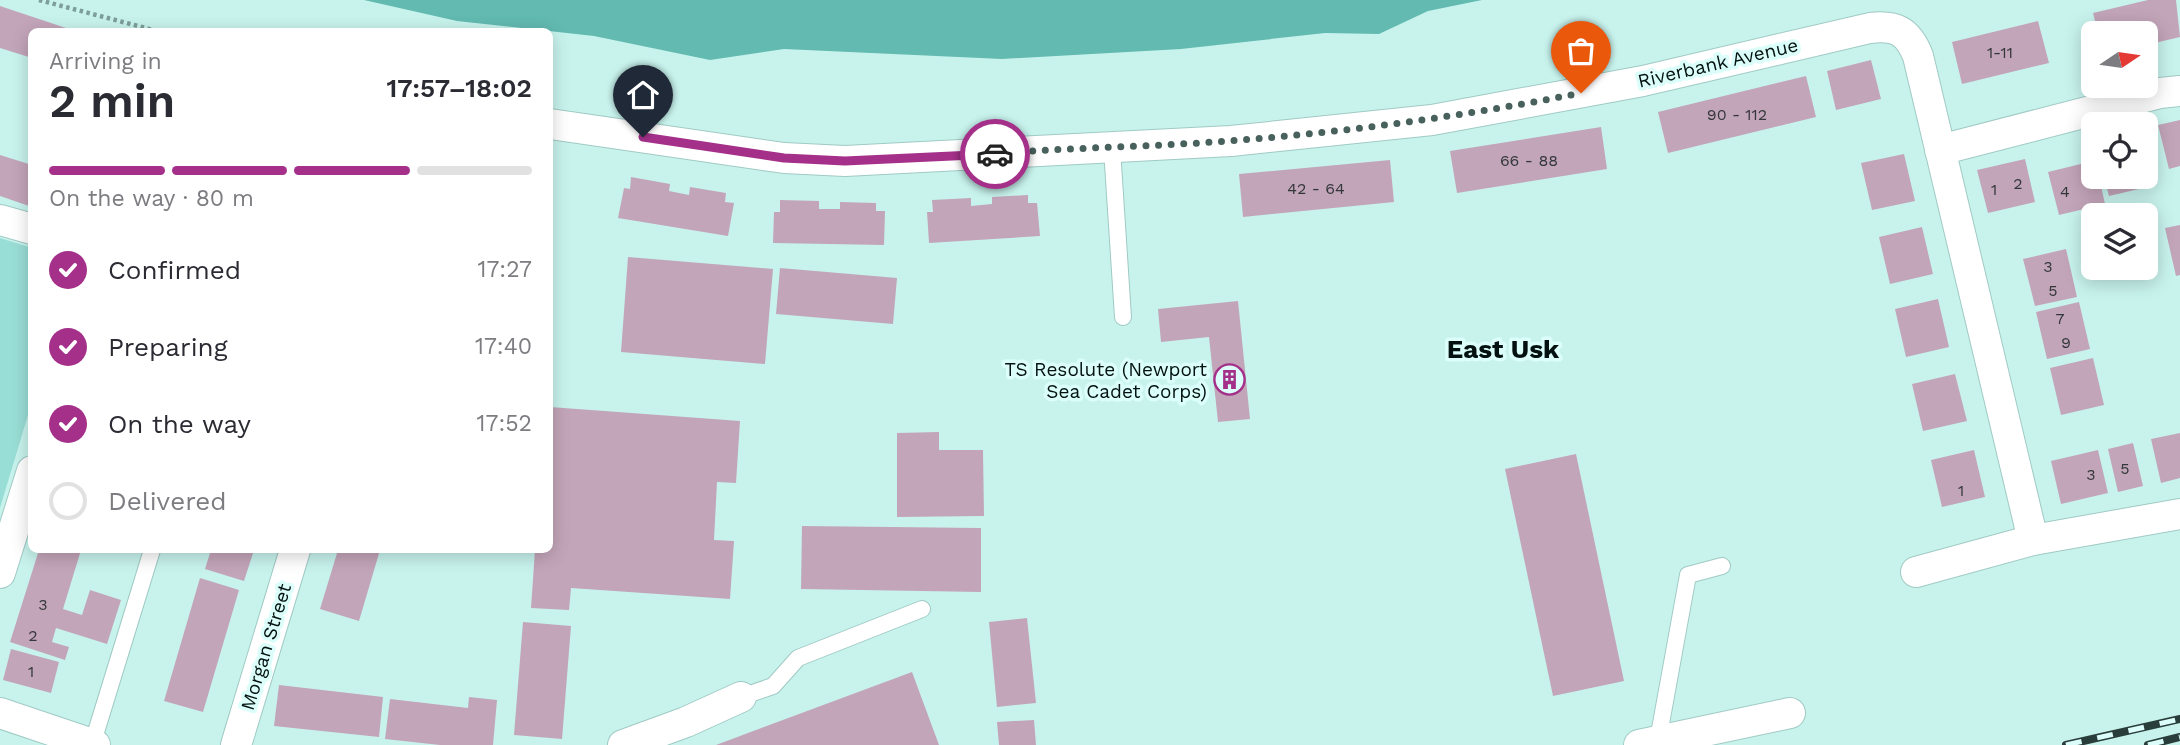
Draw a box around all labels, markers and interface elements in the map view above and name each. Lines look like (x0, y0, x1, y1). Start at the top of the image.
pin (1551, 21, 1611, 93)
north arrow (2081, 21, 2158, 98)
map controls (2081, 21, 2158, 280)
icon: bag (1562, 32, 1600, 70)
street label: Riverbank Avenue (1636, 33, 1800, 93)
house number: 1-11 (1987, 43, 2013, 62)
text: Arriving in (49, 48, 162, 75)
pin (613, 65, 673, 137)
text: 17:57–18:02 (386, 73, 532, 103)
text: 2 min (49, 74, 175, 128)
icon: home (624, 76, 662, 114)
house number: 90 - 112 (1707, 105, 1767, 124)
button: locate (2081, 112, 2158, 189)
courier (960, 119, 1030, 189)
icon: car (976, 135, 1014, 173)
house number: 66 - 88 (1500, 151, 1558, 170)
house number: 2 (2013, 174, 2023, 193)
house number: 42 - 64 (1287, 179, 1345, 198)
house number: 1 (1991, 180, 1997, 199)
house number: 4 (2060, 182, 2070, 201)
text: On the way · 80 m (49, 185, 254, 212)
button: layers (2081, 203, 2158, 280)
icon: check (49, 251, 87, 289)
text: Confirmed (108, 255, 241, 285)
text: 17:27 (477, 256, 532, 283)
house number: 3 (2043, 257, 2053, 276)
house number: 5 (2048, 281, 2058, 300)
house number: 7 (2056, 309, 2065, 328)
icon: check (49, 328, 87, 366)
text: Preparing (108, 332, 228, 362)
text: 17:40 (475, 333, 532, 360)
house number: 9 (2061, 333, 2071, 352)
district label: East Usk (1447, 334, 1560, 364)
place label: TS Resolute (Newport Sea Cadet Corps) (1005, 358, 1207, 403)
building icon: TS Resolute (Newport Sea Cadet Corps) (1213, 363, 1247, 397)
icon: check (49, 405, 87, 443)
text: On the way (108, 409, 251, 439)
text: 17:52 (477, 410, 532, 437)
house number: 5 (2120, 459, 2130, 478)
house number: 3 (2086, 465, 2096, 484)
house number: 1 (1958, 481, 1964, 500)
text: Delivered (108, 486, 227, 516)
street label: Morgan Street (236, 581, 296, 713)
house number: 3 (38, 595, 48, 614)
house number: 2 (28, 626, 38, 645)
house number: 1 (28, 662, 34, 681)

